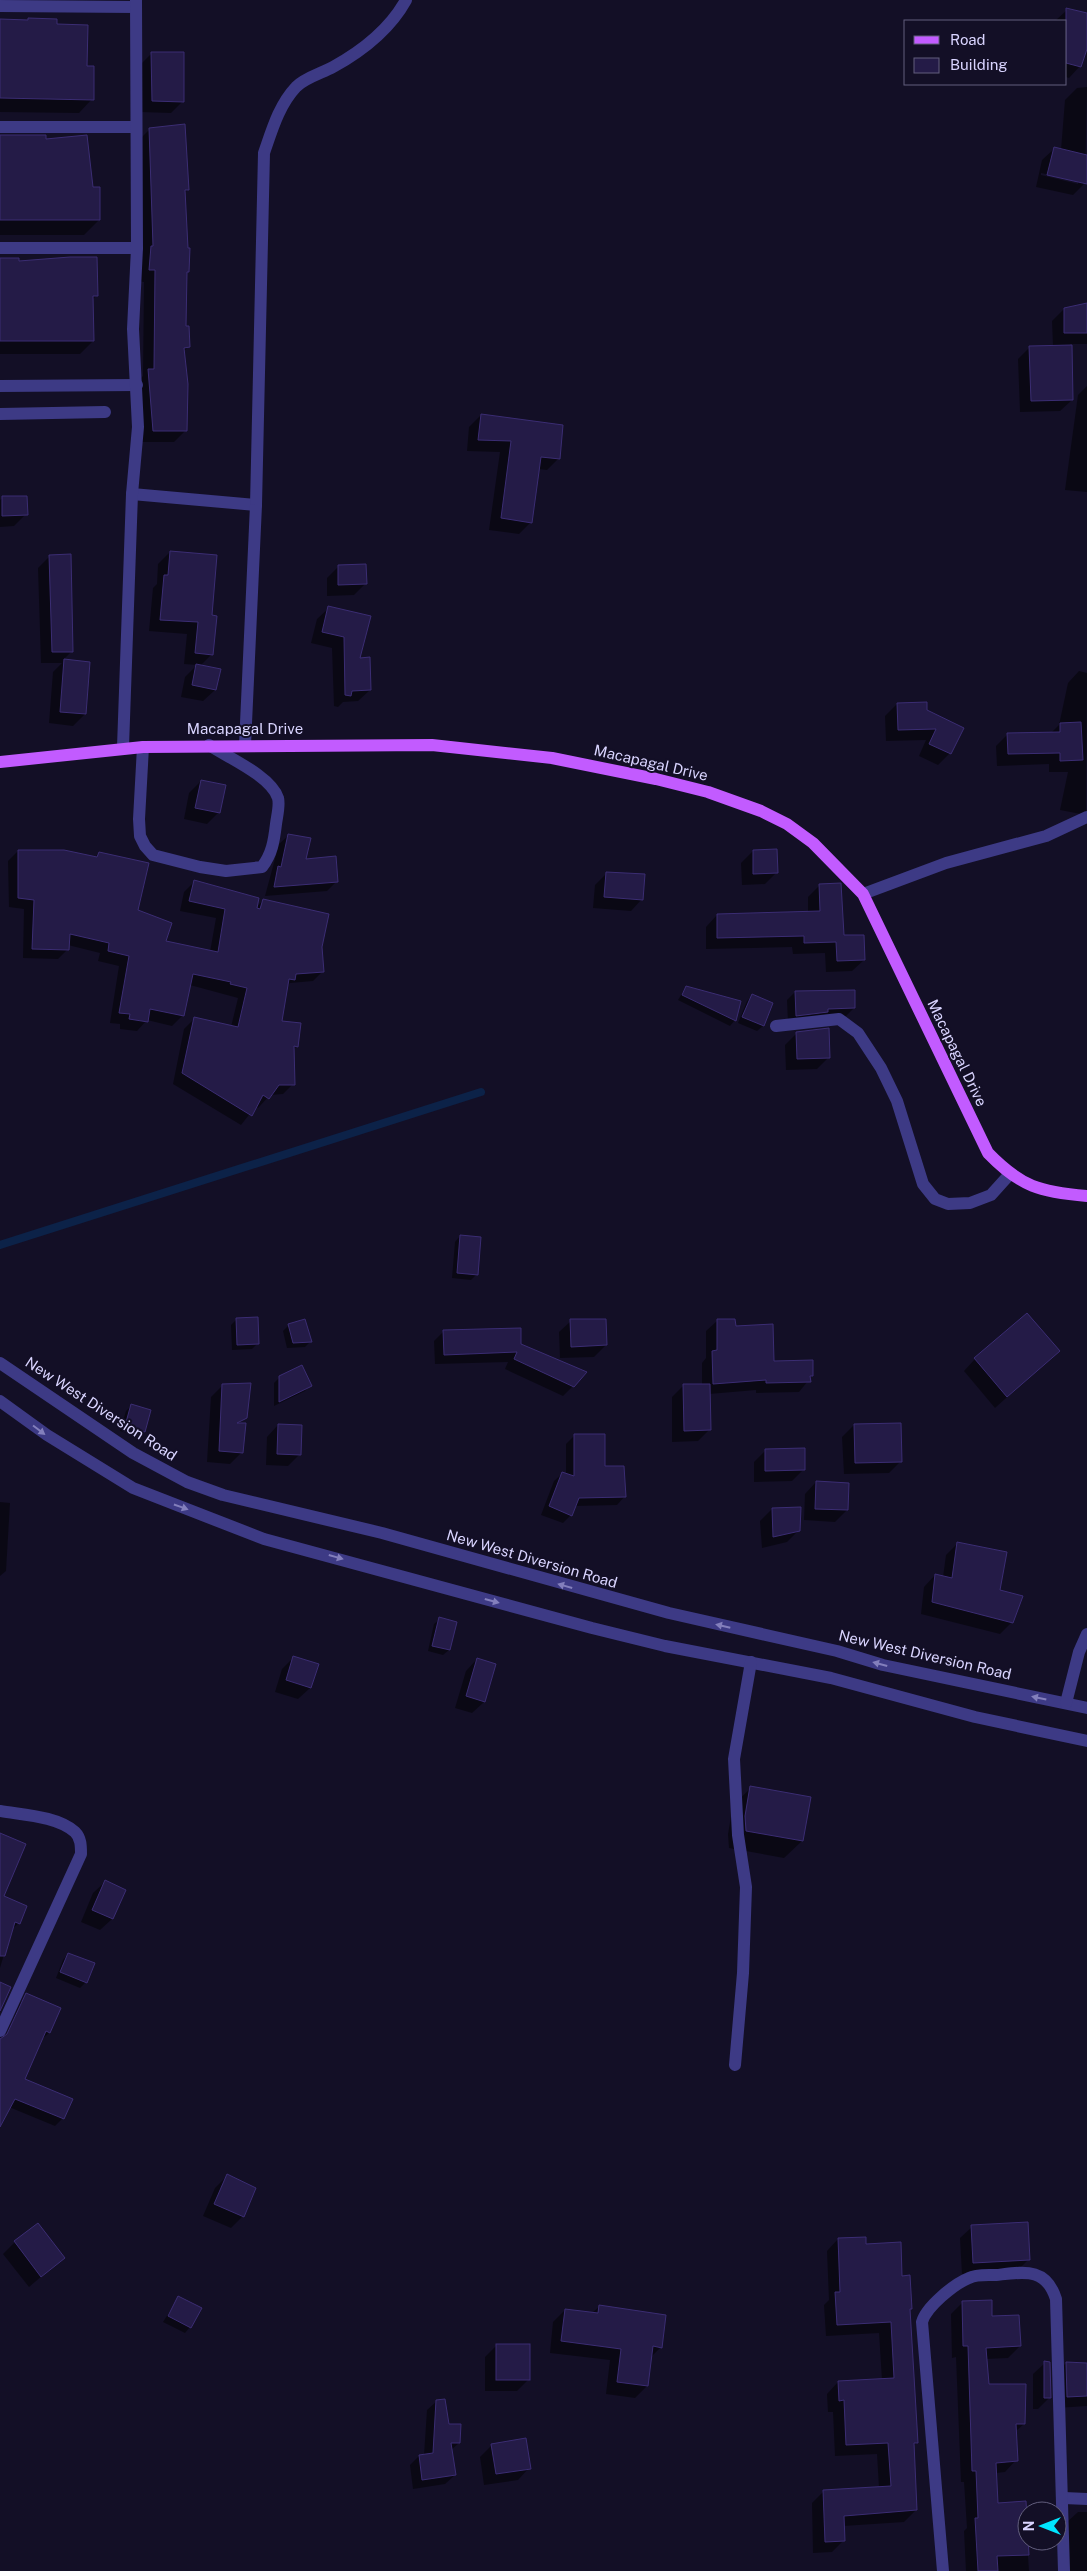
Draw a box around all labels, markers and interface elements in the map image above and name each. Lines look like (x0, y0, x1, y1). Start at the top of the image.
legend (904, 20, 1067, 85)
text: Road (950, 31, 986, 48)
text: Building (950, 56, 1008, 73)
street label: Macapagal Drive (187, 720, 303, 737)
street label: Macapagal Drive (592, 741, 710, 784)
street label: Macapagal Drive (924, 997, 991, 1109)
street label: New West Diversion Road (22, 1353, 180, 1464)
one-way arrow (32, 1425, 46, 1435)
one-way arrow (174, 1504, 189, 1511)
street label: New West Diversion Road (445, 1526, 620, 1591)
one-way arrow (328, 1554, 343, 1562)
one-way arrow (558, 1581, 573, 1589)
one-way arrow (485, 1597, 500, 1605)
one-way arrow (715, 1622, 730, 1630)
street label: New West Diversion Road (837, 1626, 1013, 1683)
one-way arrow (873, 1660, 888, 1668)
one-way arrow (1032, 1694, 1047, 1702)
north arrow (1017, 2501, 1067, 2551)
text: N (1021, 2521, 1037, 2531)

